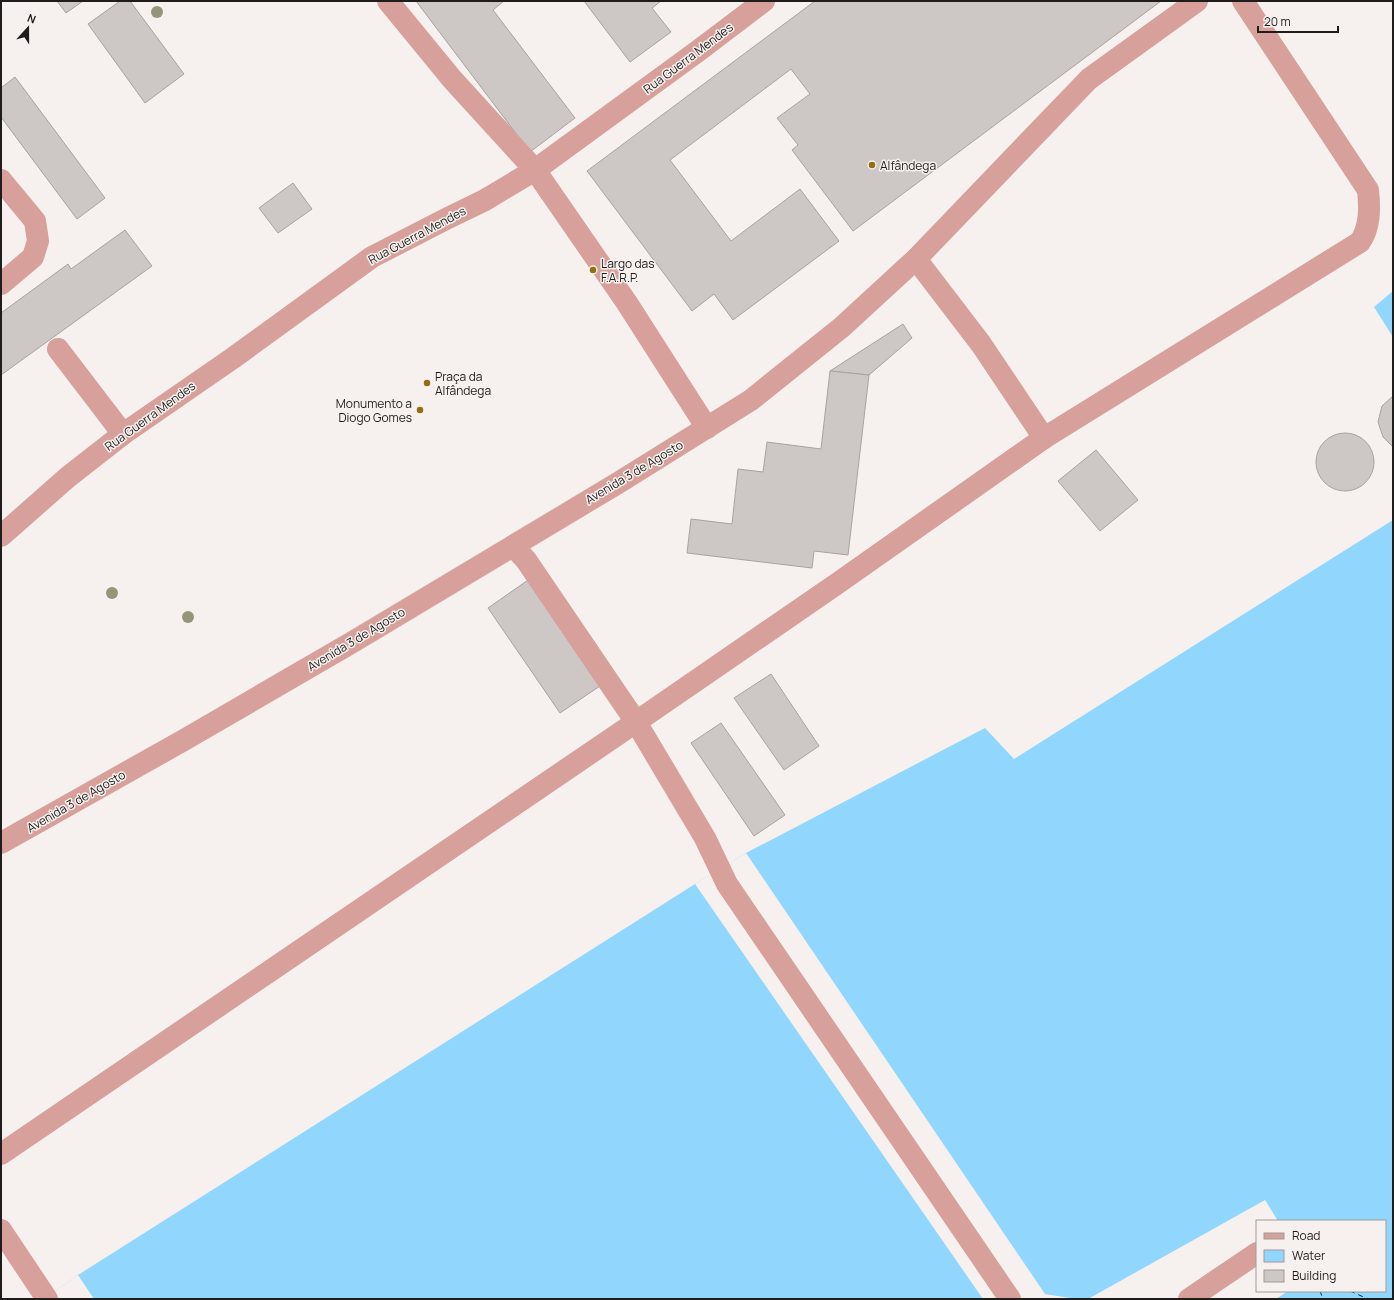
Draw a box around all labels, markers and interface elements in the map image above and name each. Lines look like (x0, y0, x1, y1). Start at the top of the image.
north arrow (8, 8, 48, 48)
scale bar (1258, 8, 1338, 34)
text: N (25, 10, 38, 27)
text: 20 m (1264, 13, 1291, 30)
street label: Rua Guerra Mendes (640, 19, 736, 97)
place label: Alfândega (880, 157, 936, 174)
marker: Alfândega (867, 160, 877, 170)
street label: Rua Guerra Mendes (365, 202, 469, 268)
place label: Largo das F.A.R.P. (601, 255, 655, 286)
marker: Largo das F.A.R.P. (588, 265, 598, 275)
place label: Praça da Alfândega (435, 368, 491, 399)
street label: Rua Guerra Mendes (101, 377, 199, 455)
marker: Praça da Alfândega (422, 378, 432, 388)
place label: Monumento a Diogo Gomes (336, 395, 412, 426)
marker: Monumento a Diogo Gomes (415, 405, 425, 415)
street label: Avenida 3 de Agosto (582, 436, 686, 508)
street label: Avenida 3 de Agosto (304, 603, 408, 675)
street label: Avenida 3 de Agosto (24, 766, 128, 836)
legend (1256, 1220, 1386, 1292)
text: Road (1292, 1227, 1320, 1244)
text: Water (1292, 1247, 1326, 1264)
text: Building (1292, 1267, 1336, 1284)

